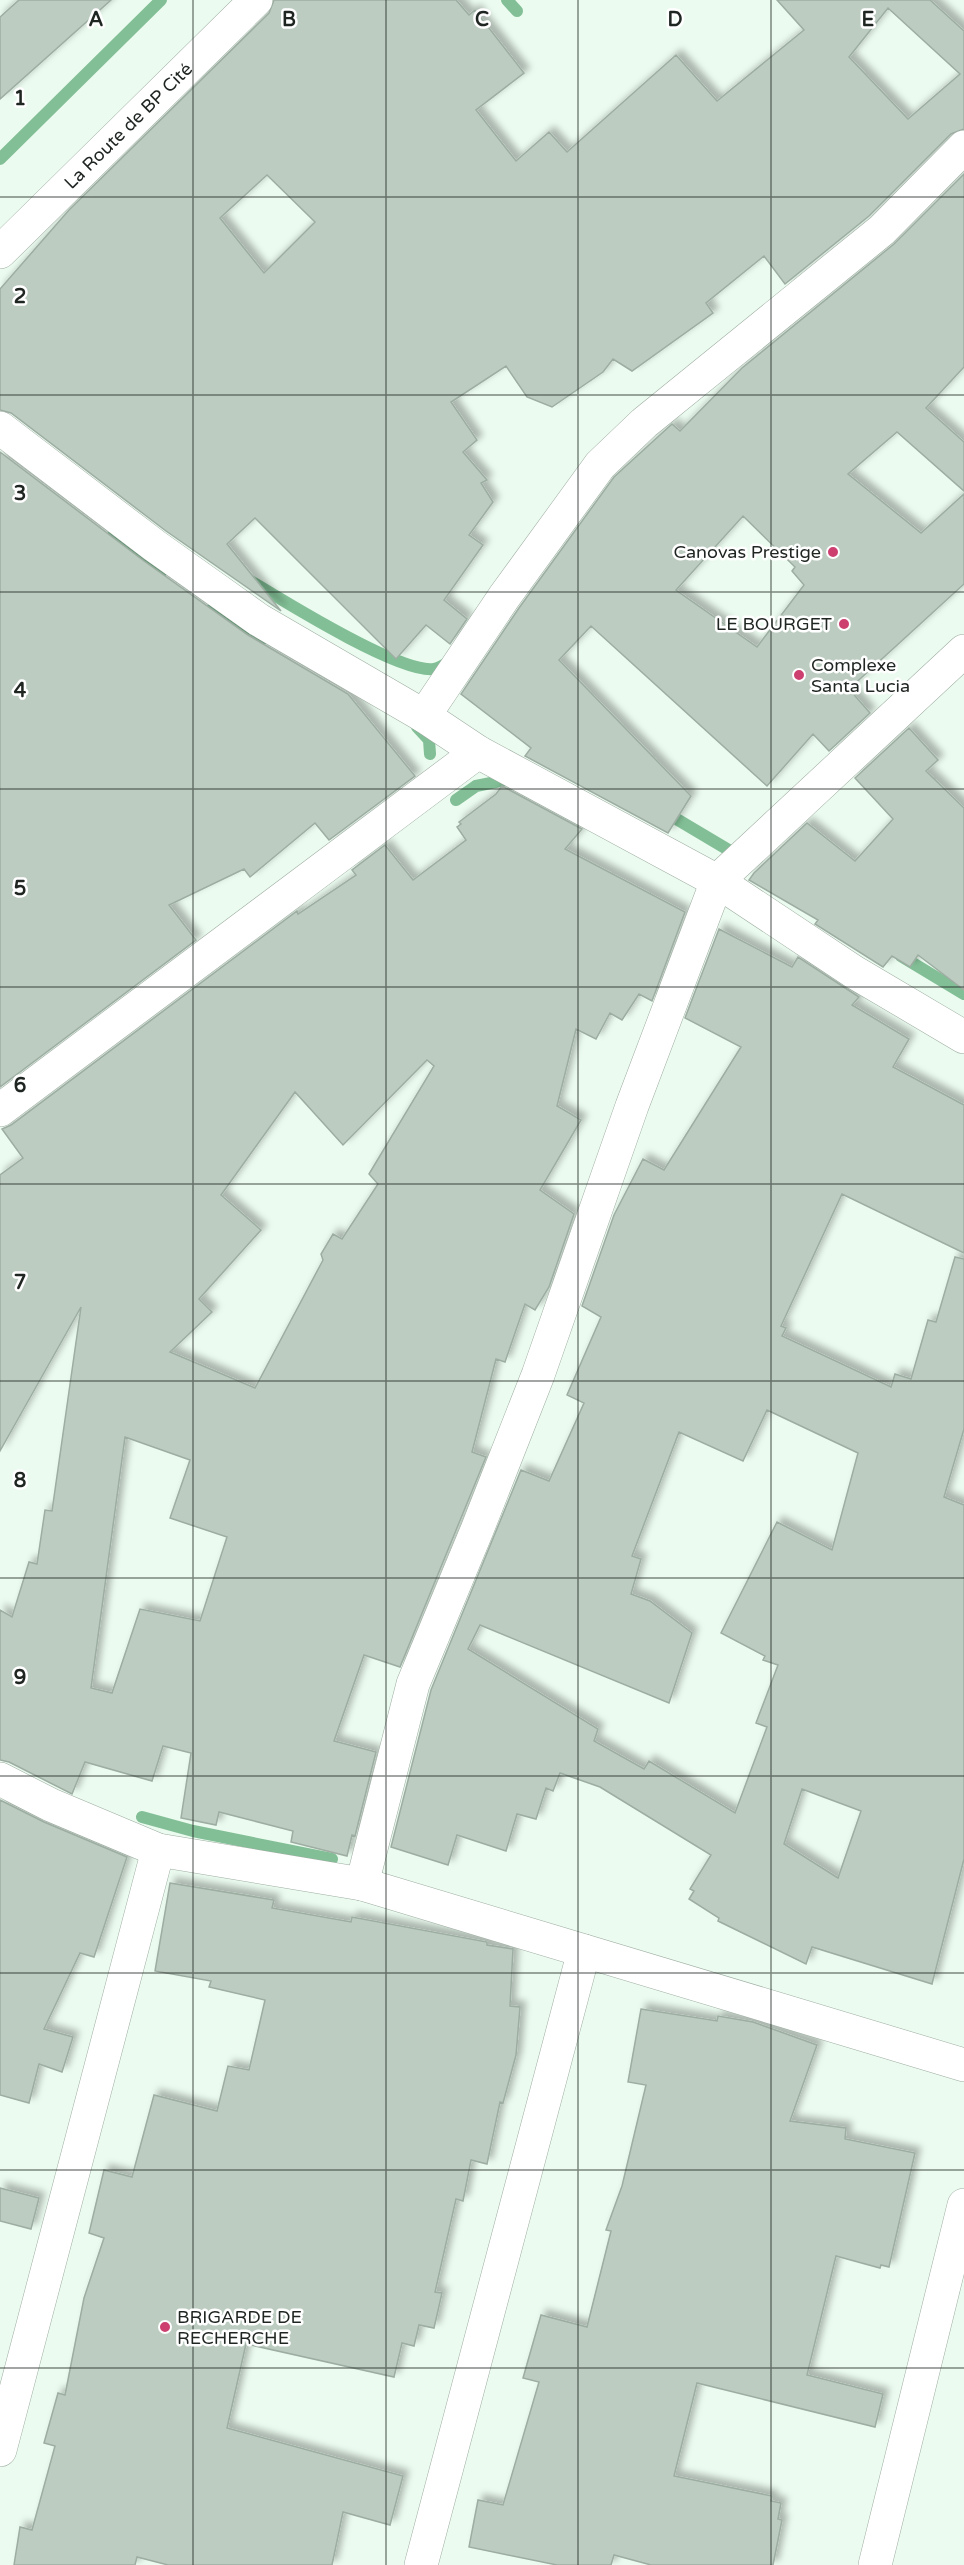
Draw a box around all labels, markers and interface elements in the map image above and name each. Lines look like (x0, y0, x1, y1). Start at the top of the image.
text: A (89, 8, 104, 32)
text: B (282, 8, 296, 32)
text: C (475, 8, 489, 32)
text: D (667, 8, 683, 32)
text: E (862, 8, 875, 32)
street label: La Route de BP Cité (60, 58, 197, 194)
text: 1 (14, 87, 26, 111)
text: 2 (14, 285, 26, 309)
text: 3 (14, 482, 26, 506)
place label: Canovas Prestige (673, 541, 821, 563)
marker: Canovas Prestige (826, 545, 840, 559)
place label: LE BOURGET (716, 613, 832, 635)
marker: LE BOURGET (837, 617, 851, 631)
place label: Complexe Santa Lucia (811, 654, 910, 697)
marker: Complexe Santa Lucia (792, 668, 806, 682)
text: 4 (14, 679, 27, 703)
text: 5 (14, 877, 26, 901)
text: 6 (14, 1074, 26, 1098)
text: 7 (14, 1271, 26, 1295)
text: 8 (14, 1469, 26, 1493)
text: 9 (14, 1666, 26, 1690)
place label: BRIGARDE DE RECHERCHE (177, 2306, 302, 2349)
marker: BRIGARDE DE RECHERCHE (158, 2320, 172, 2334)

